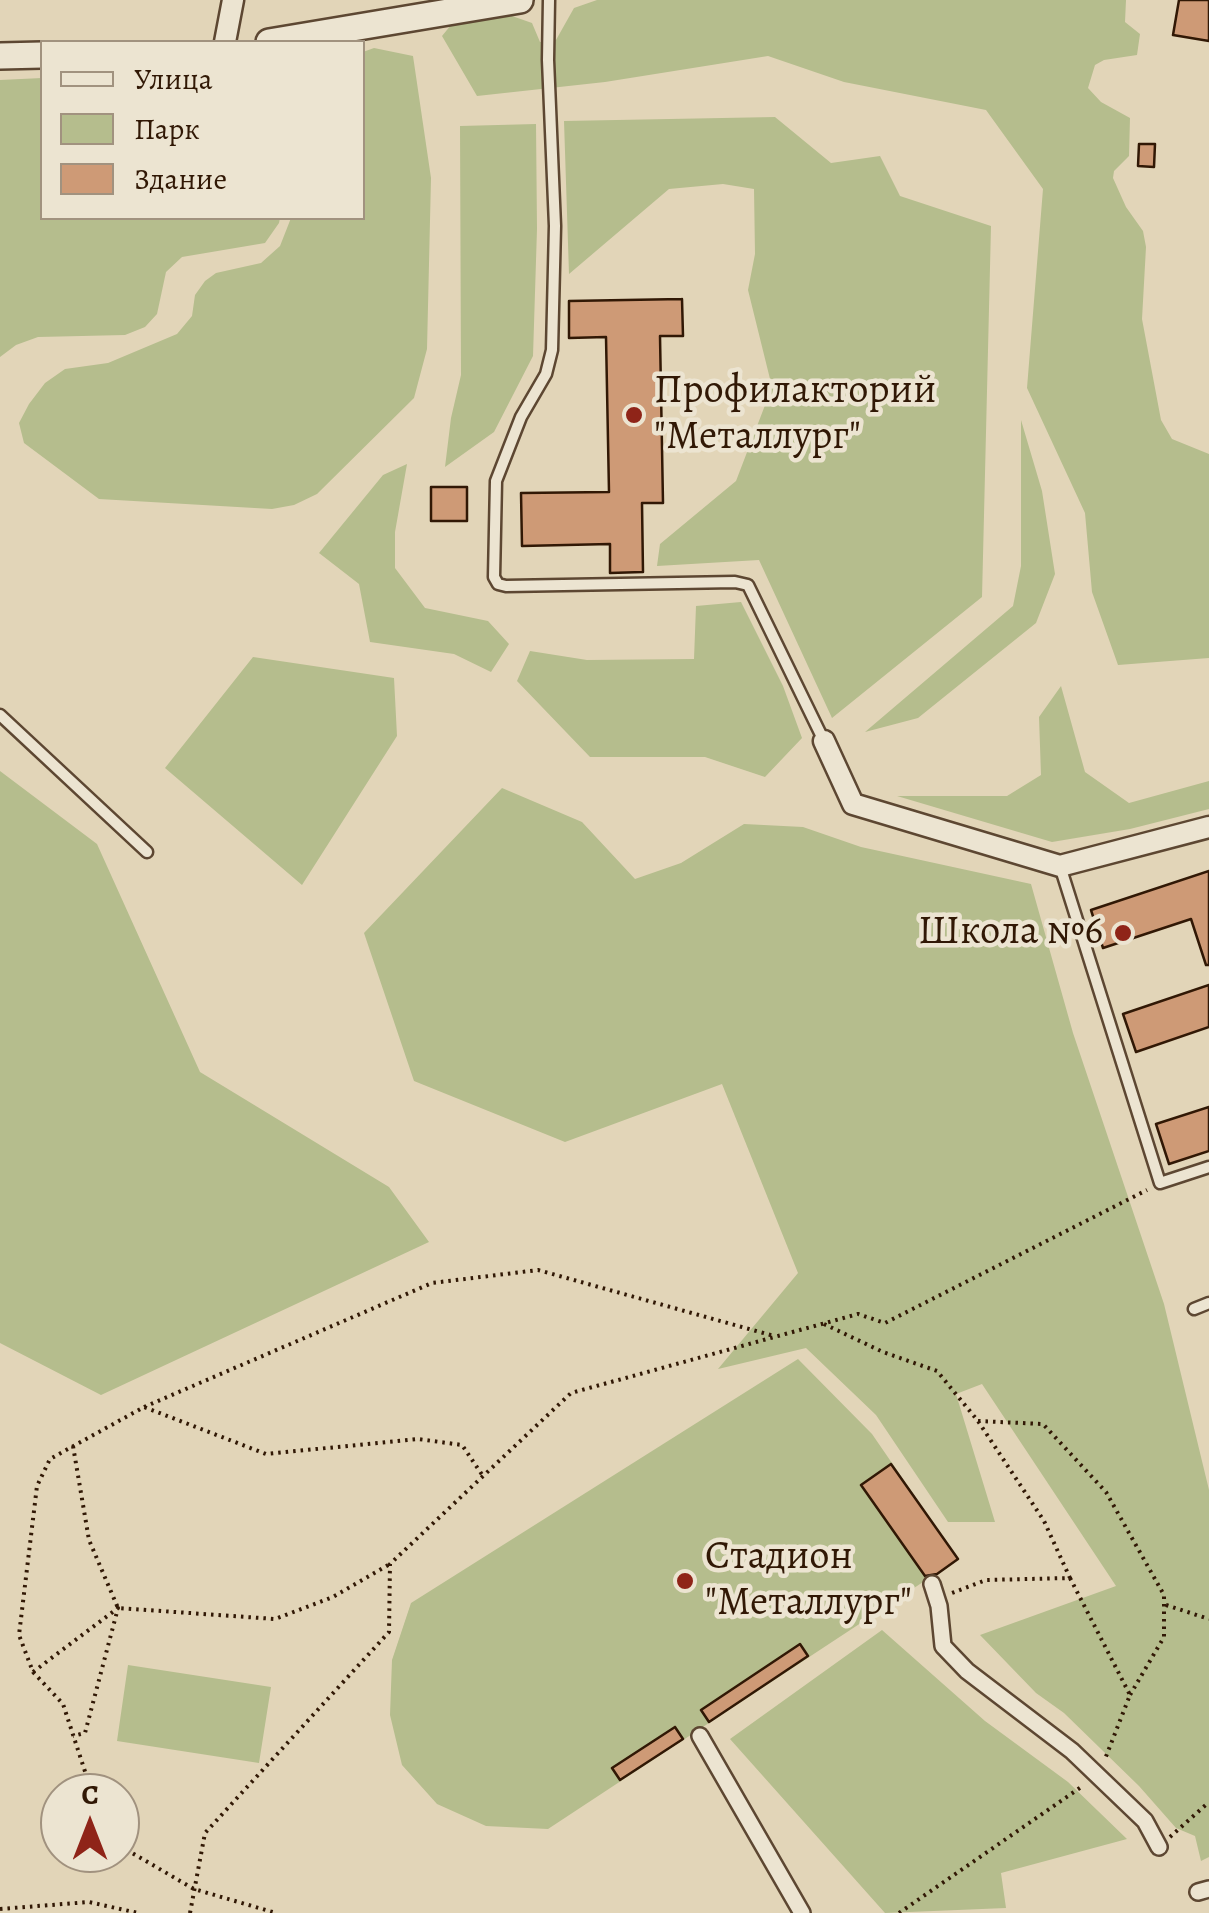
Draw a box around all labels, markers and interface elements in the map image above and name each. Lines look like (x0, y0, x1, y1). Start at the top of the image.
legend (40, 40, 365, 220)
text: Улица (134, 59, 213, 99)
text: Парк (134, 109, 200, 149)
text: Здание (134, 159, 227, 199)
place label: Профилакторий "Металлург" (654, 368, 936, 462)
marker: Профилакторий "Металлург" (623, 404, 645, 426)
place label: Школа №6 (918, 909, 1103, 957)
marker: Школа №6 (1112, 922, 1134, 944)
place label: Стадион "Металлург" (705, 1534, 912, 1628)
marker: Стадион "Металлург" (674, 1570, 696, 1592)
north arrow (40, 1773, 140, 1873)
text: С (81, 1776, 99, 1814)

